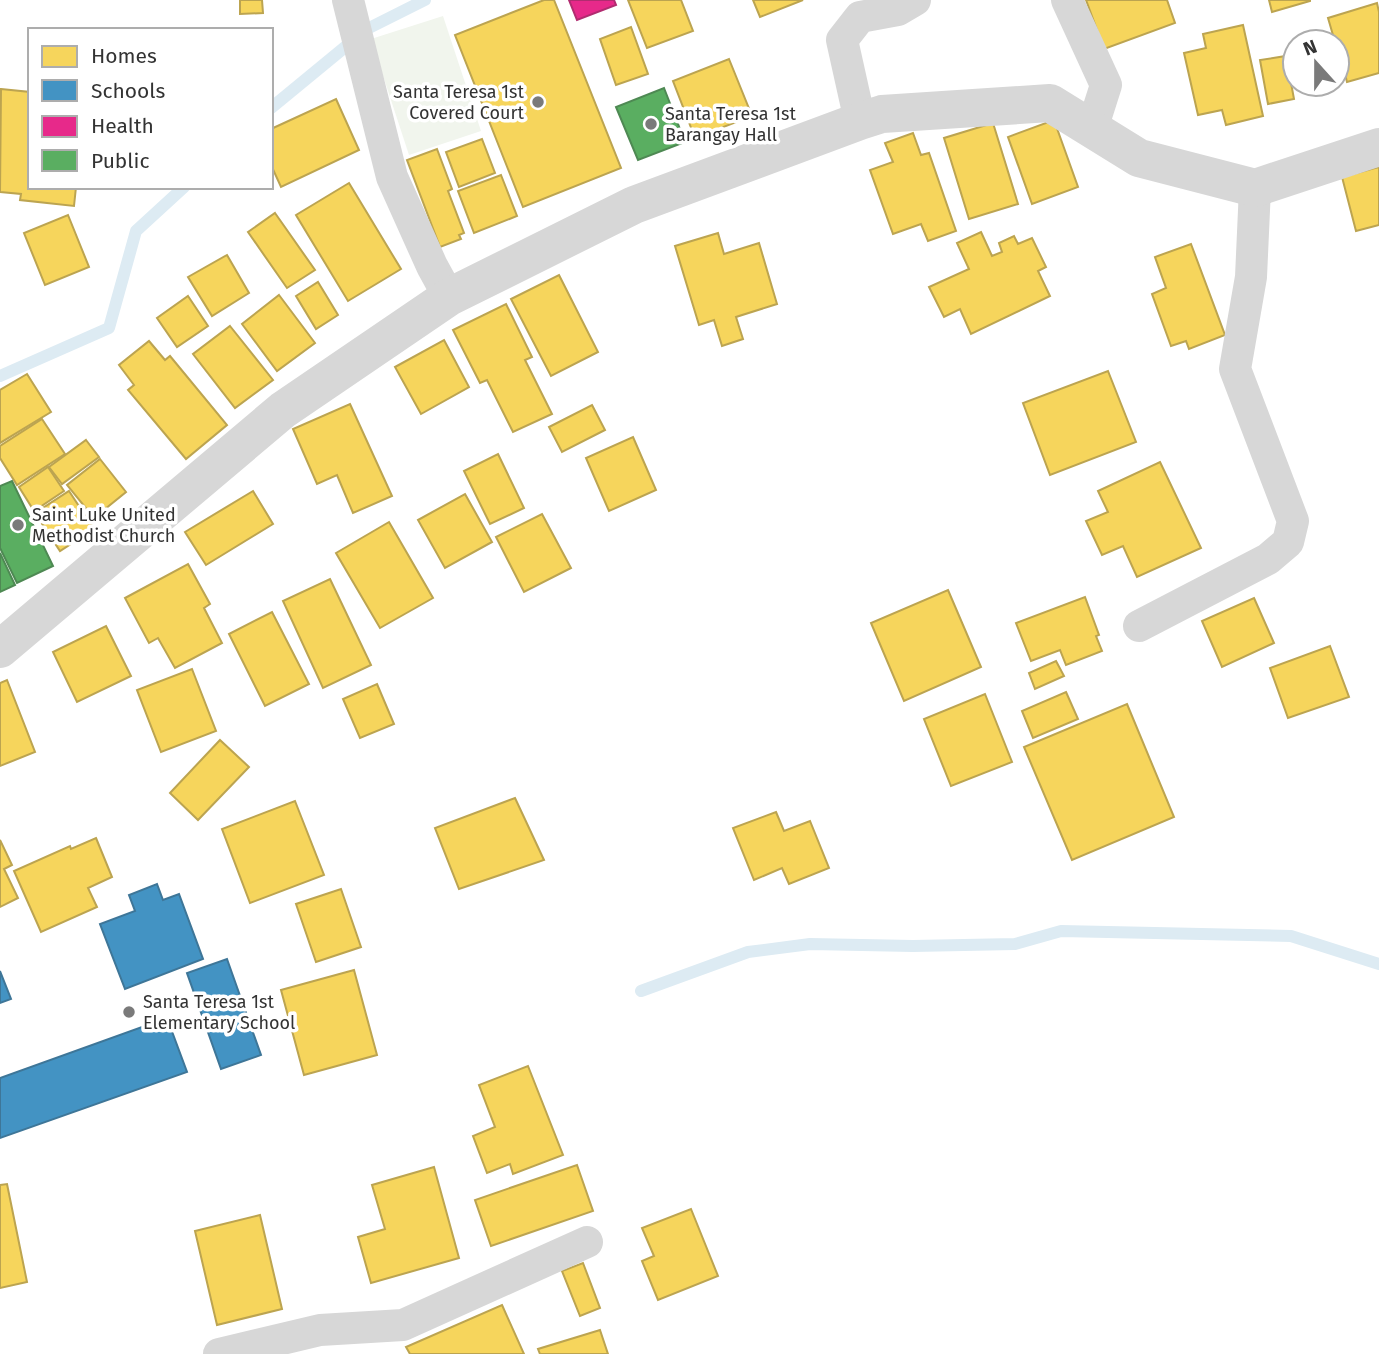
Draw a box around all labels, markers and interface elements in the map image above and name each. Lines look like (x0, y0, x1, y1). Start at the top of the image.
legend (28, 28, 273, 189)
north arrow (1281, 28, 1351, 98)
text: N (1300, 35, 1320, 61)
text: Homes (91, 43, 157, 69)
text: Schools (91, 78, 165, 104)
place label: Santa Teresa 1st Covered Court (393, 81, 524, 124)
marker: Santa Teresa 1st Covered Court (530, 94, 546, 110)
place label: Santa Teresa 1st Barangay Hall (665, 103, 796, 146)
text: Health (91, 113, 154, 139)
marker: Santa Teresa 1st Barangay Hall (643, 116, 659, 132)
text: Public (91, 148, 149, 174)
place label: Saint Luke United Methodist Church (32, 504, 176, 547)
marker: Saint Luke United Methodist Church (10, 517, 26, 533)
place label: Santa Teresa 1st Elementary School (143, 991, 295, 1034)
marker: Santa Teresa 1st Elementary School (121, 1004, 137, 1020)

